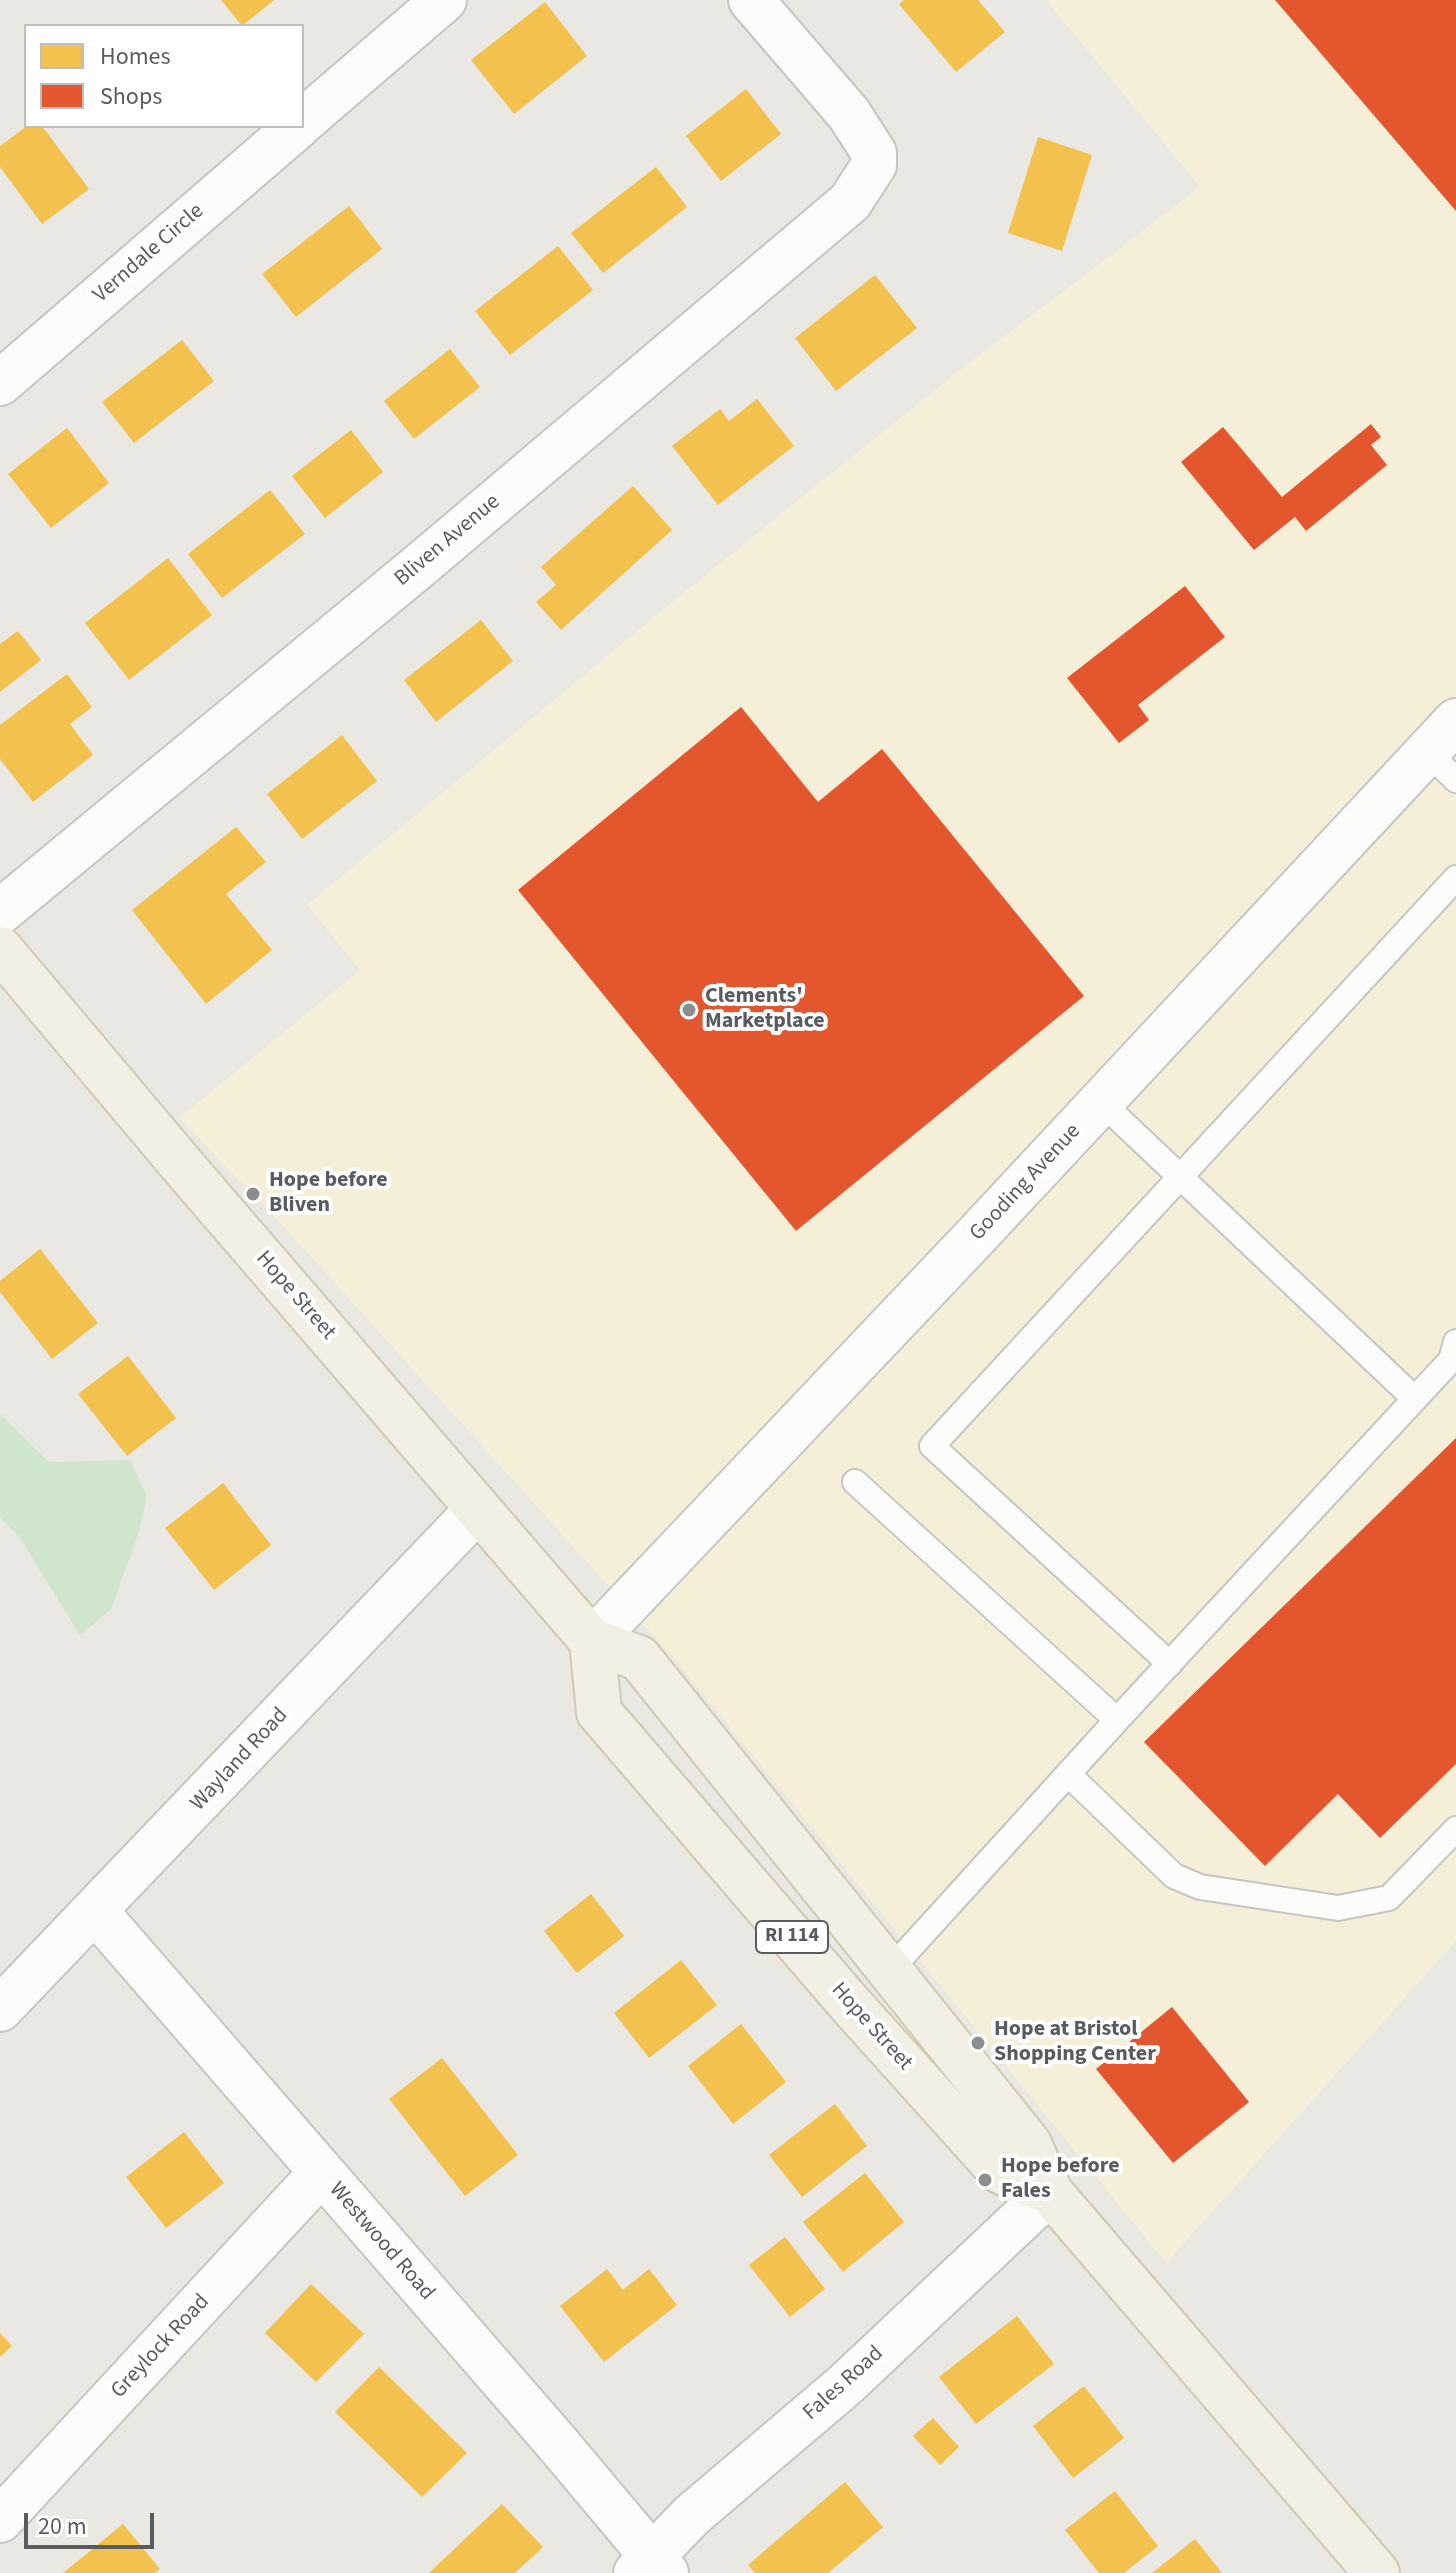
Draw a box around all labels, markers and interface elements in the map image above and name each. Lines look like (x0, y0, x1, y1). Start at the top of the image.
legend (24, 24, 304, 128)
text: Homes (100, 39, 171, 74)
text: Shops (100, 79, 162, 114)
street label: Verndale Circle (88, 199, 210, 309)
street label: Bliven Avenue (390, 489, 506, 593)
place label: Clements' Marketplace (705, 984, 825, 1036)
marker: Clements' Marketplace (680, 1001, 698, 1019)
street label: Gooding Avenue (965, 1119, 1087, 1247)
place label: Hope before Bliven (269, 1168, 388, 1220)
marker: Hope before Bliven (244, 1185, 262, 1203)
street label: Hope Street (249, 1246, 341, 1346)
street label: Wayland Road (186, 1703, 294, 1817)
road number: RI 114 (756, 1921, 828, 1953)
street label: Hope Street (825, 1978, 917, 2076)
place label: Hope at Bristol Shopping Center (994, 2017, 1156, 2068)
marker: Hope at Bristol Shopping Center (969, 2034, 987, 2052)
place label: Hope before Fales (1001, 2154, 1120, 2206)
marker: Hope before Fales (976, 2171, 994, 2189)
street label: Westwood Road (323, 2178, 439, 2306)
street label: Greylock Road (106, 2290, 216, 2404)
street label: Fales Road (799, 2341, 889, 2427)
scale bar (28, 2497, 158, 2547)
text: 20 m (38, 2509, 87, 2544)

